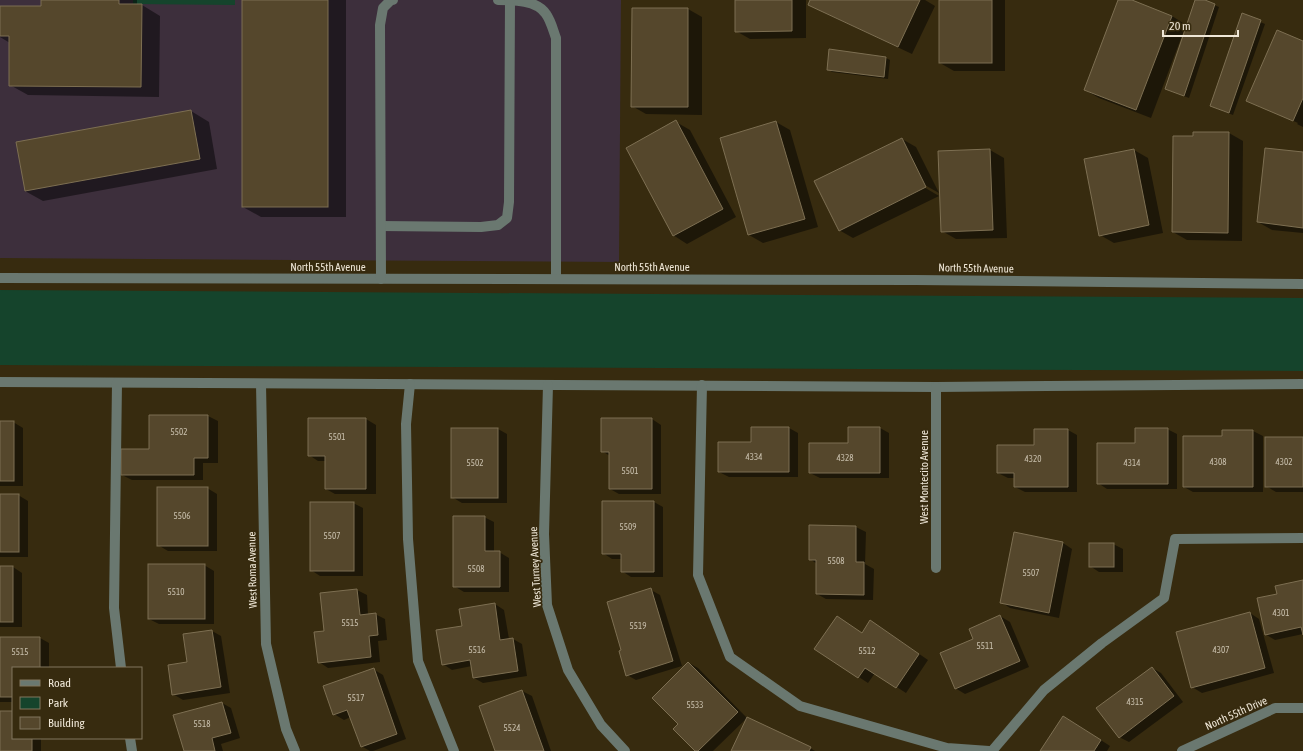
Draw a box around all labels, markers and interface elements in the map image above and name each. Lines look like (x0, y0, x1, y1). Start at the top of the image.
scale bar (1163, 12, 1238, 38)
text: 20 m (1169, 19, 1191, 33)
street label: North 55th Avenue (290, 261, 366, 273)
street label: North 55th Avenue (614, 261, 690, 273)
street label: North 55th Avenue (938, 261, 1014, 275)
house number: 5502 (171, 427, 187, 437)
street label: West Montecito Avenue (918, 430, 930, 524)
house number: 5501 (329, 432, 345, 442)
house number: 4334 (746, 452, 762, 462)
house number: 4328 (837, 453, 853, 463)
house number: 4320 (1025, 454, 1041, 464)
house number: 4308 (1210, 457, 1226, 467)
house number: 4302 (1276, 457, 1292, 467)
house number: 5502 (467, 458, 483, 468)
house number: 4314 (1124, 458, 1140, 468)
house number: 5501 (622, 466, 638, 476)
house number: 5506 (174, 511, 190, 521)
house number: 5509 (620, 522, 636, 532)
street label: West Turney Avenue (527, 526, 543, 608)
street label: West Roma Avenue (245, 531, 259, 609)
house number: 5507 (324, 531, 340, 541)
house number: 5508 (828, 556, 844, 566)
house number: 5508 (468, 564, 484, 574)
house number: 5507 (1023, 568, 1039, 578)
house number: 5510 (168, 587, 184, 597)
house number: 4301 (1273, 608, 1289, 618)
house number: 5515 (342, 618, 358, 628)
house number: 5519 (630, 621, 646, 631)
house number: 5511 (977, 641, 993, 651)
house number: 5516 (469, 645, 485, 655)
house number: 4307 (1213, 645, 1229, 655)
house number: 5512 (859, 646, 875, 656)
house number: 5515 (12, 647, 28, 657)
legend (12, 667, 142, 739)
text: Road (48, 676, 71, 690)
house number: 5517 (348, 693, 364, 703)
street label: North 55th Drive (1203, 694, 1269, 732)
text: Park (48, 696, 69, 710)
house number: 4315 (1127, 697, 1143, 707)
house number: 5533 (687, 700, 703, 710)
text: Building (48, 716, 86, 730)
house number: 5518 (194, 719, 210, 729)
house number: 5524 (504, 723, 520, 733)

